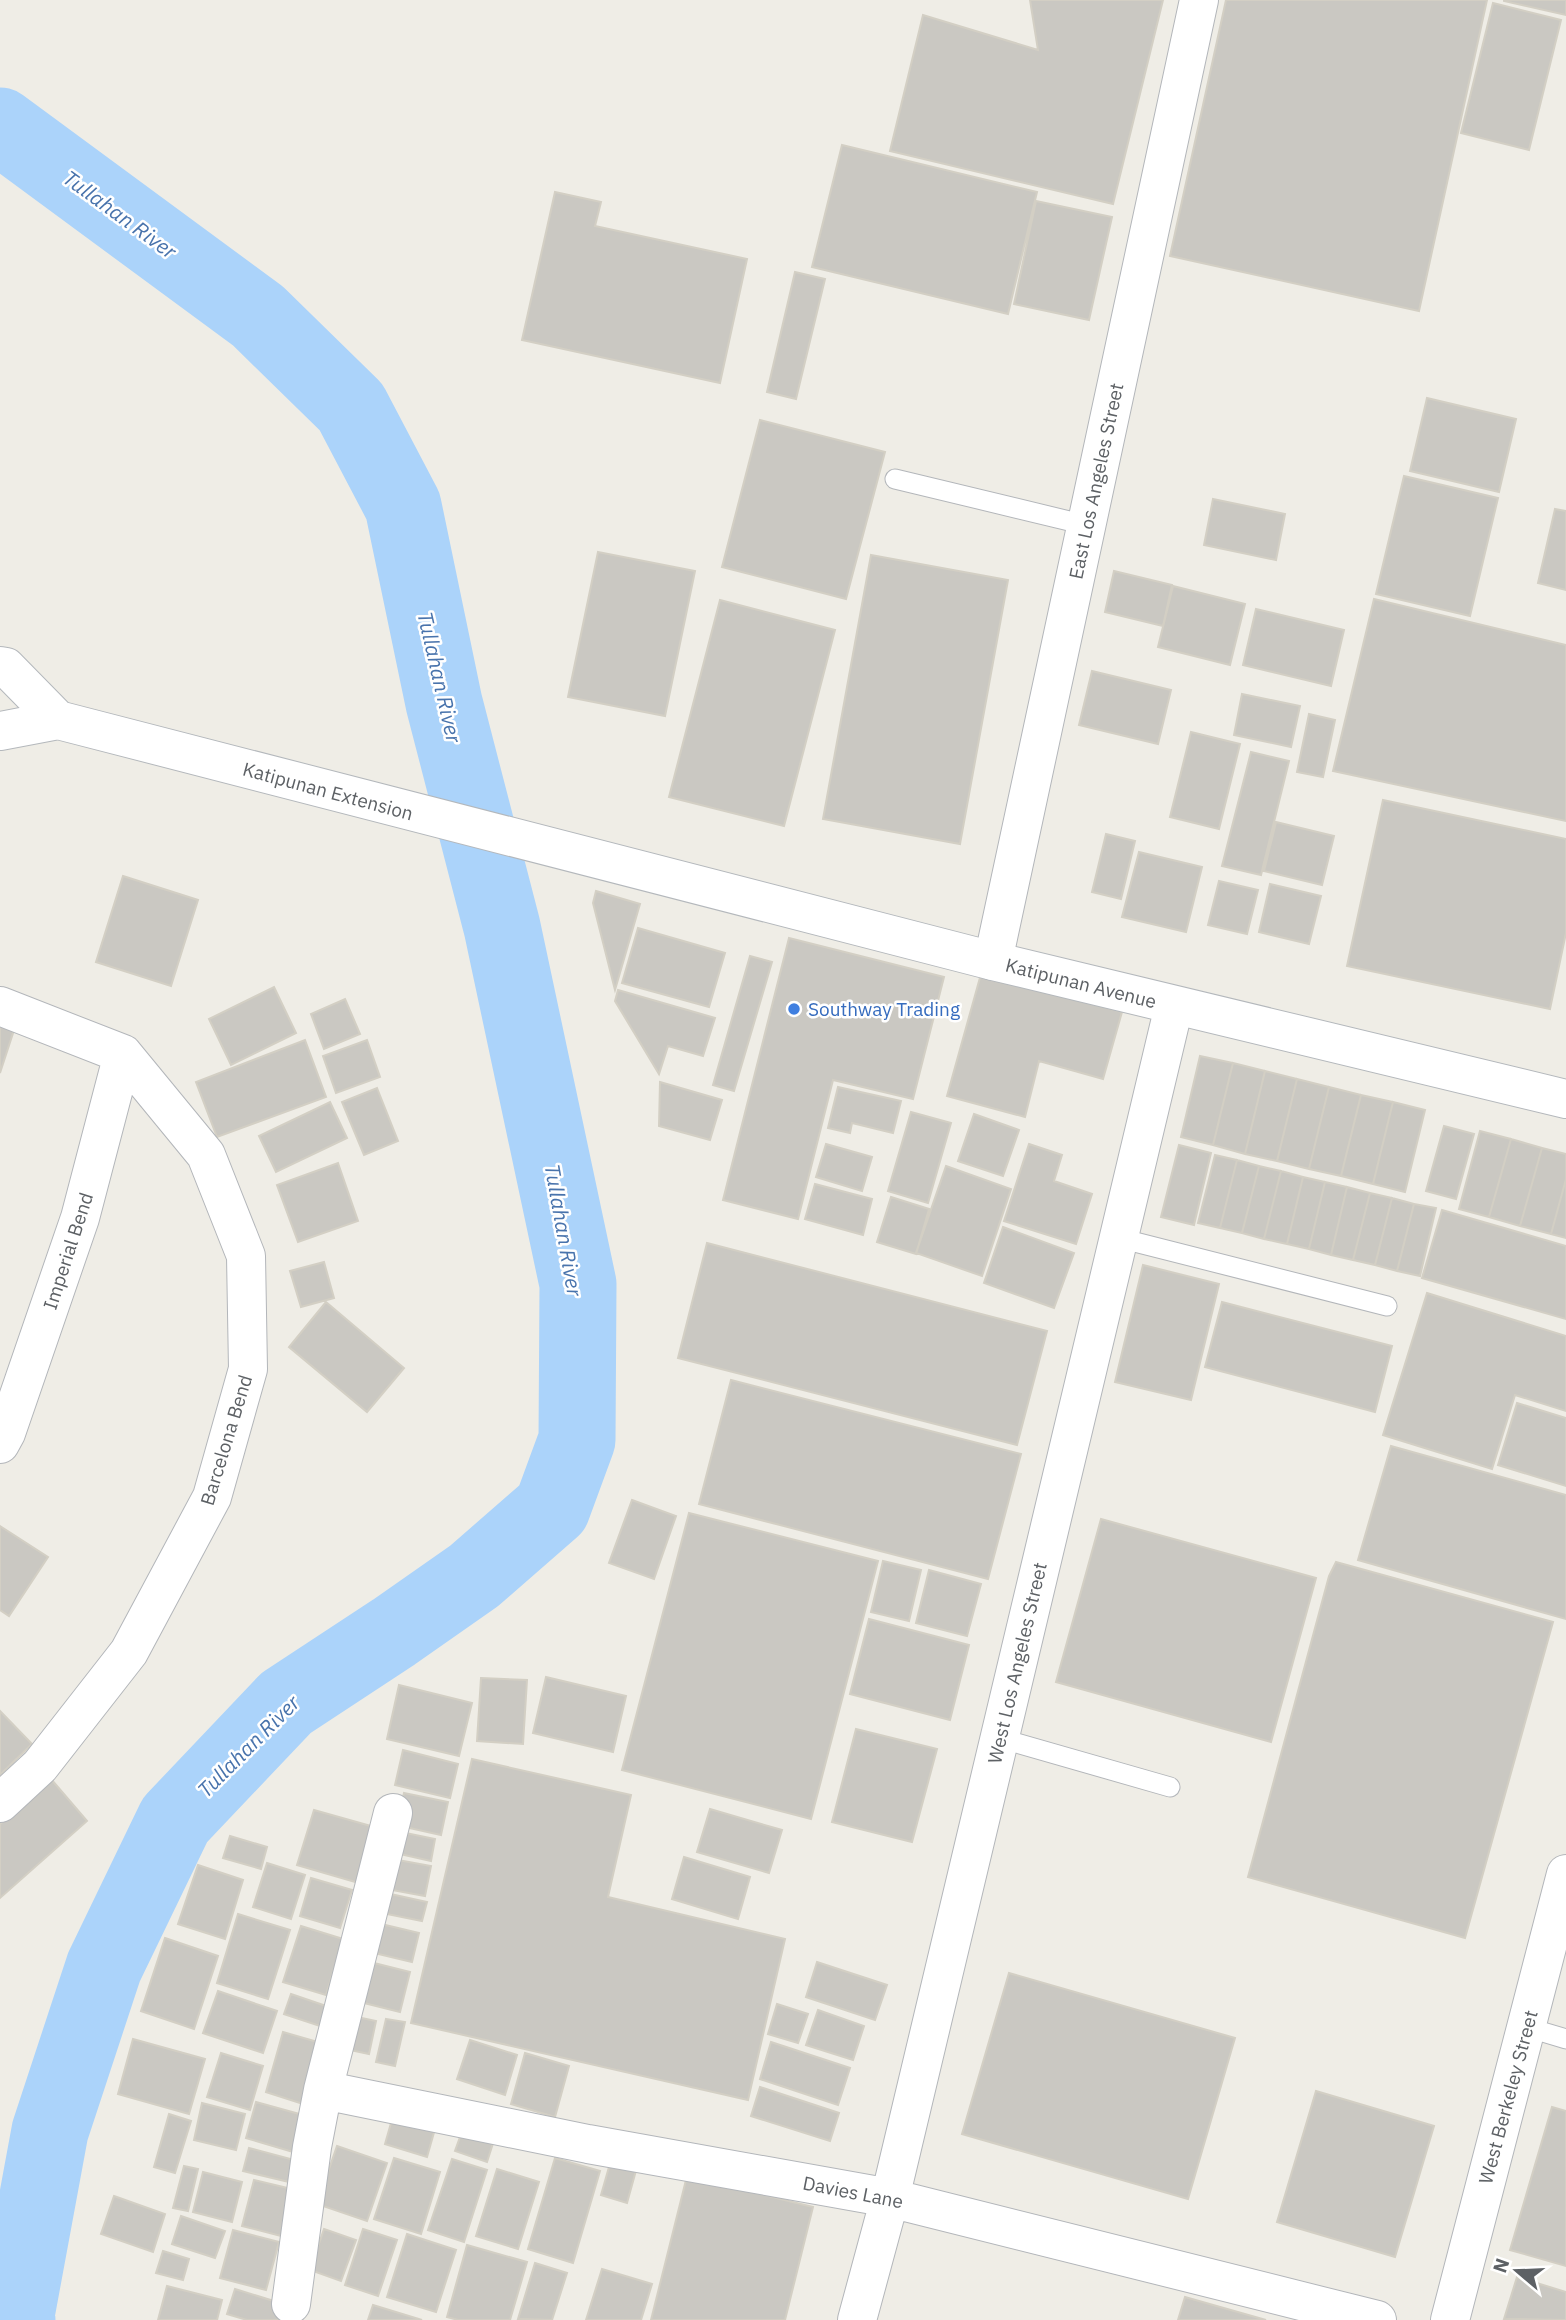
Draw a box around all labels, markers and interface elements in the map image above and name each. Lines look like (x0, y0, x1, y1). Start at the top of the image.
water label: Tullahan River (58, 163, 183, 265)
street label: East Los Angeles Street (1063, 381, 1129, 581)
water label: Tullahan River (411, 609, 469, 747)
street label: Katipunan Extension (240, 757, 416, 825)
street label: Katipunan Avenue (1003, 953, 1159, 1013)
place label: Southway Trading (808, 997, 960, 1021)
marker: Southway Trading (786, 1001, 802, 1017)
water label: Tullahan River (539, 1162, 590, 1300)
street label: Imperial Bend (38, 1189, 98, 1313)
street label: Barcelona Bend (195, 1372, 257, 1508)
street label: West Los Angeles Street (982, 1560, 1052, 1766)
water label: Tullahan River (191, 1688, 306, 1803)
street label: West Berkeley Street (1473, 2008, 1543, 2186)
street label: Davies Lane (801, 2170, 905, 2214)
north arrow (1482, 2236, 1552, 2306)
text: N (1487, 2255, 1515, 2276)

